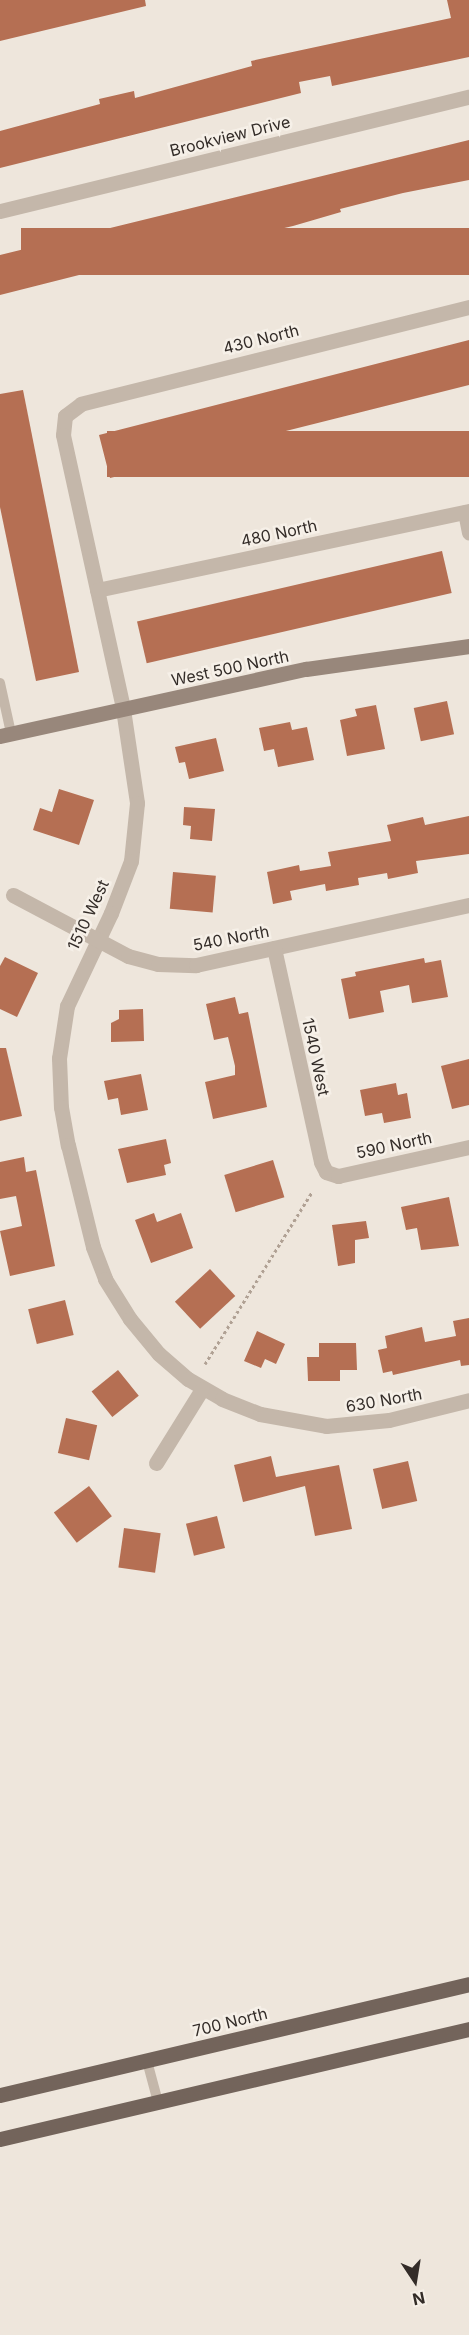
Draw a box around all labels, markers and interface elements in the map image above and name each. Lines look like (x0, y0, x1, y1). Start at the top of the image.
street label: Brookview Drive (168, 112, 292, 160)
street label: 430 North (221, 320, 301, 358)
street label: 480 North (239, 516, 319, 550)
street label: West 500 North (170, 646, 290, 690)
street label: 1510 West (63, 877, 113, 953)
street label: 540 North (191, 921, 271, 955)
street label: 1540 West (298, 1016, 334, 1098)
street label: 590 North (354, 1128, 434, 1162)
street label: 630 North (344, 1384, 424, 1416)
street label: 700 North (191, 2003, 269, 2041)
north arrow (385, 2251, 445, 2311)
text: N (411, 2288, 427, 2310)

